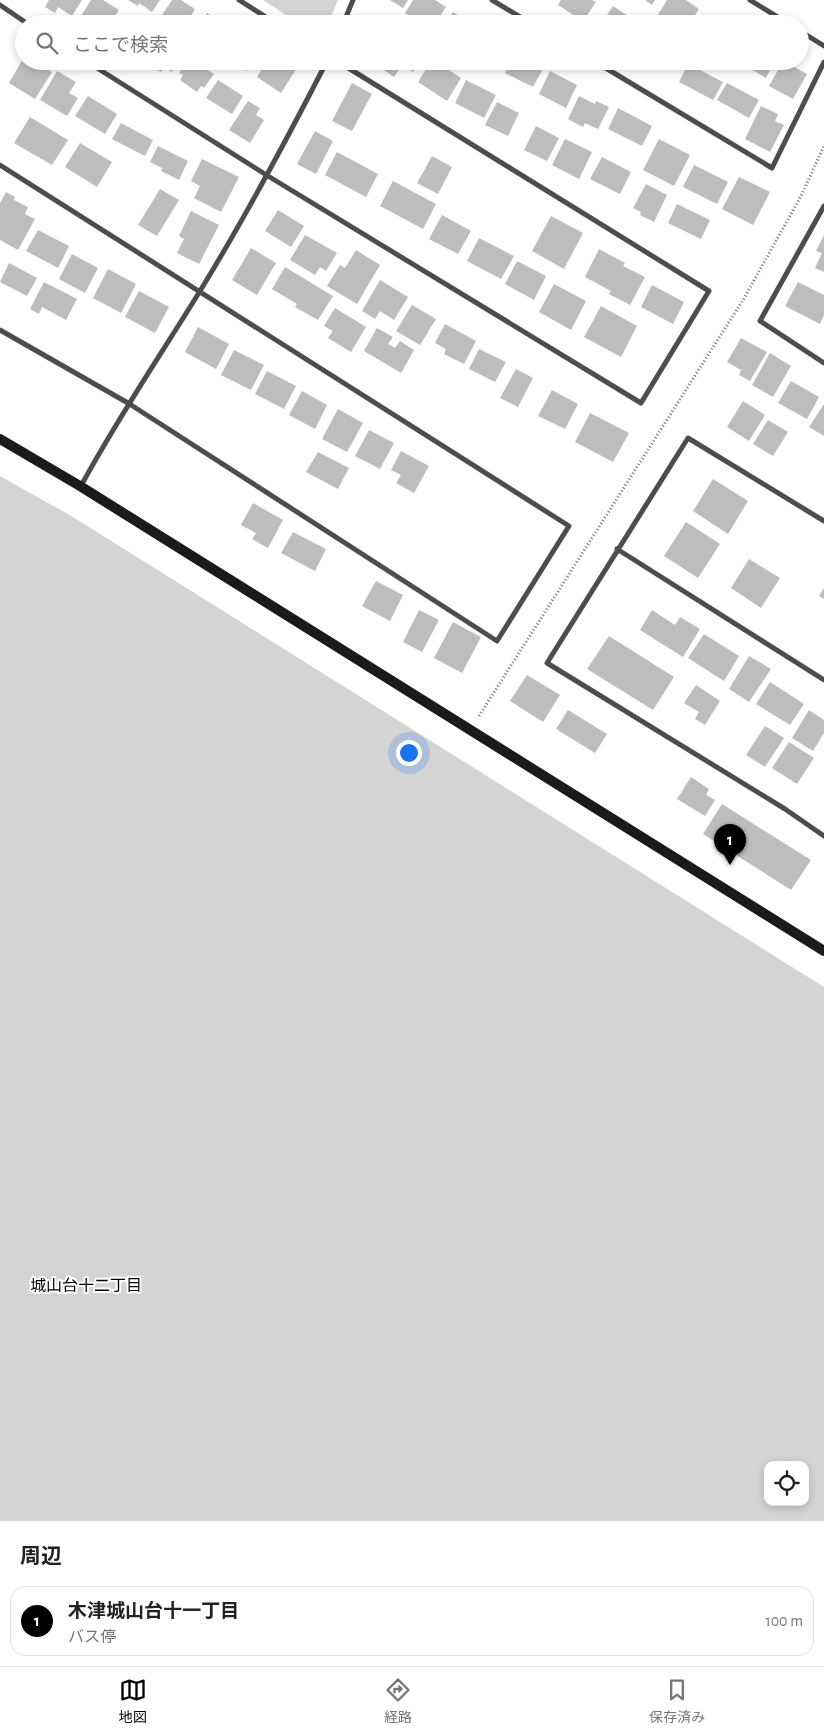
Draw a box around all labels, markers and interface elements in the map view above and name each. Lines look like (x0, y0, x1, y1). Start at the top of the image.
search box (15, 15, 809, 70)
icon: search (33, 29, 61, 57)
text: ここで検索 (73, 36, 168, 55)
your location (396, 740, 422, 766)
pin: 1 (714, 824, 746, 865)
district label: 城山台十二丁目 (30, 1277, 142, 1294)
map controls (764, 1461, 809, 1506)
button: locate (764, 1461, 809, 1506)
text: 周辺 (20, 1546, 62, 1567)
text: 木津城山台十一丁目 (68, 1602, 239, 1621)
text: 1 (34, 1613, 40, 1629)
text: 100 m (765, 1613, 803, 1629)
text: バス停 (68, 1629, 116, 1645)
tab: 地図 (119, 1676, 147, 1727)
tab: 経路 (384, 1676, 412, 1727)
tab: 保存済み (649, 1676, 705, 1727)

